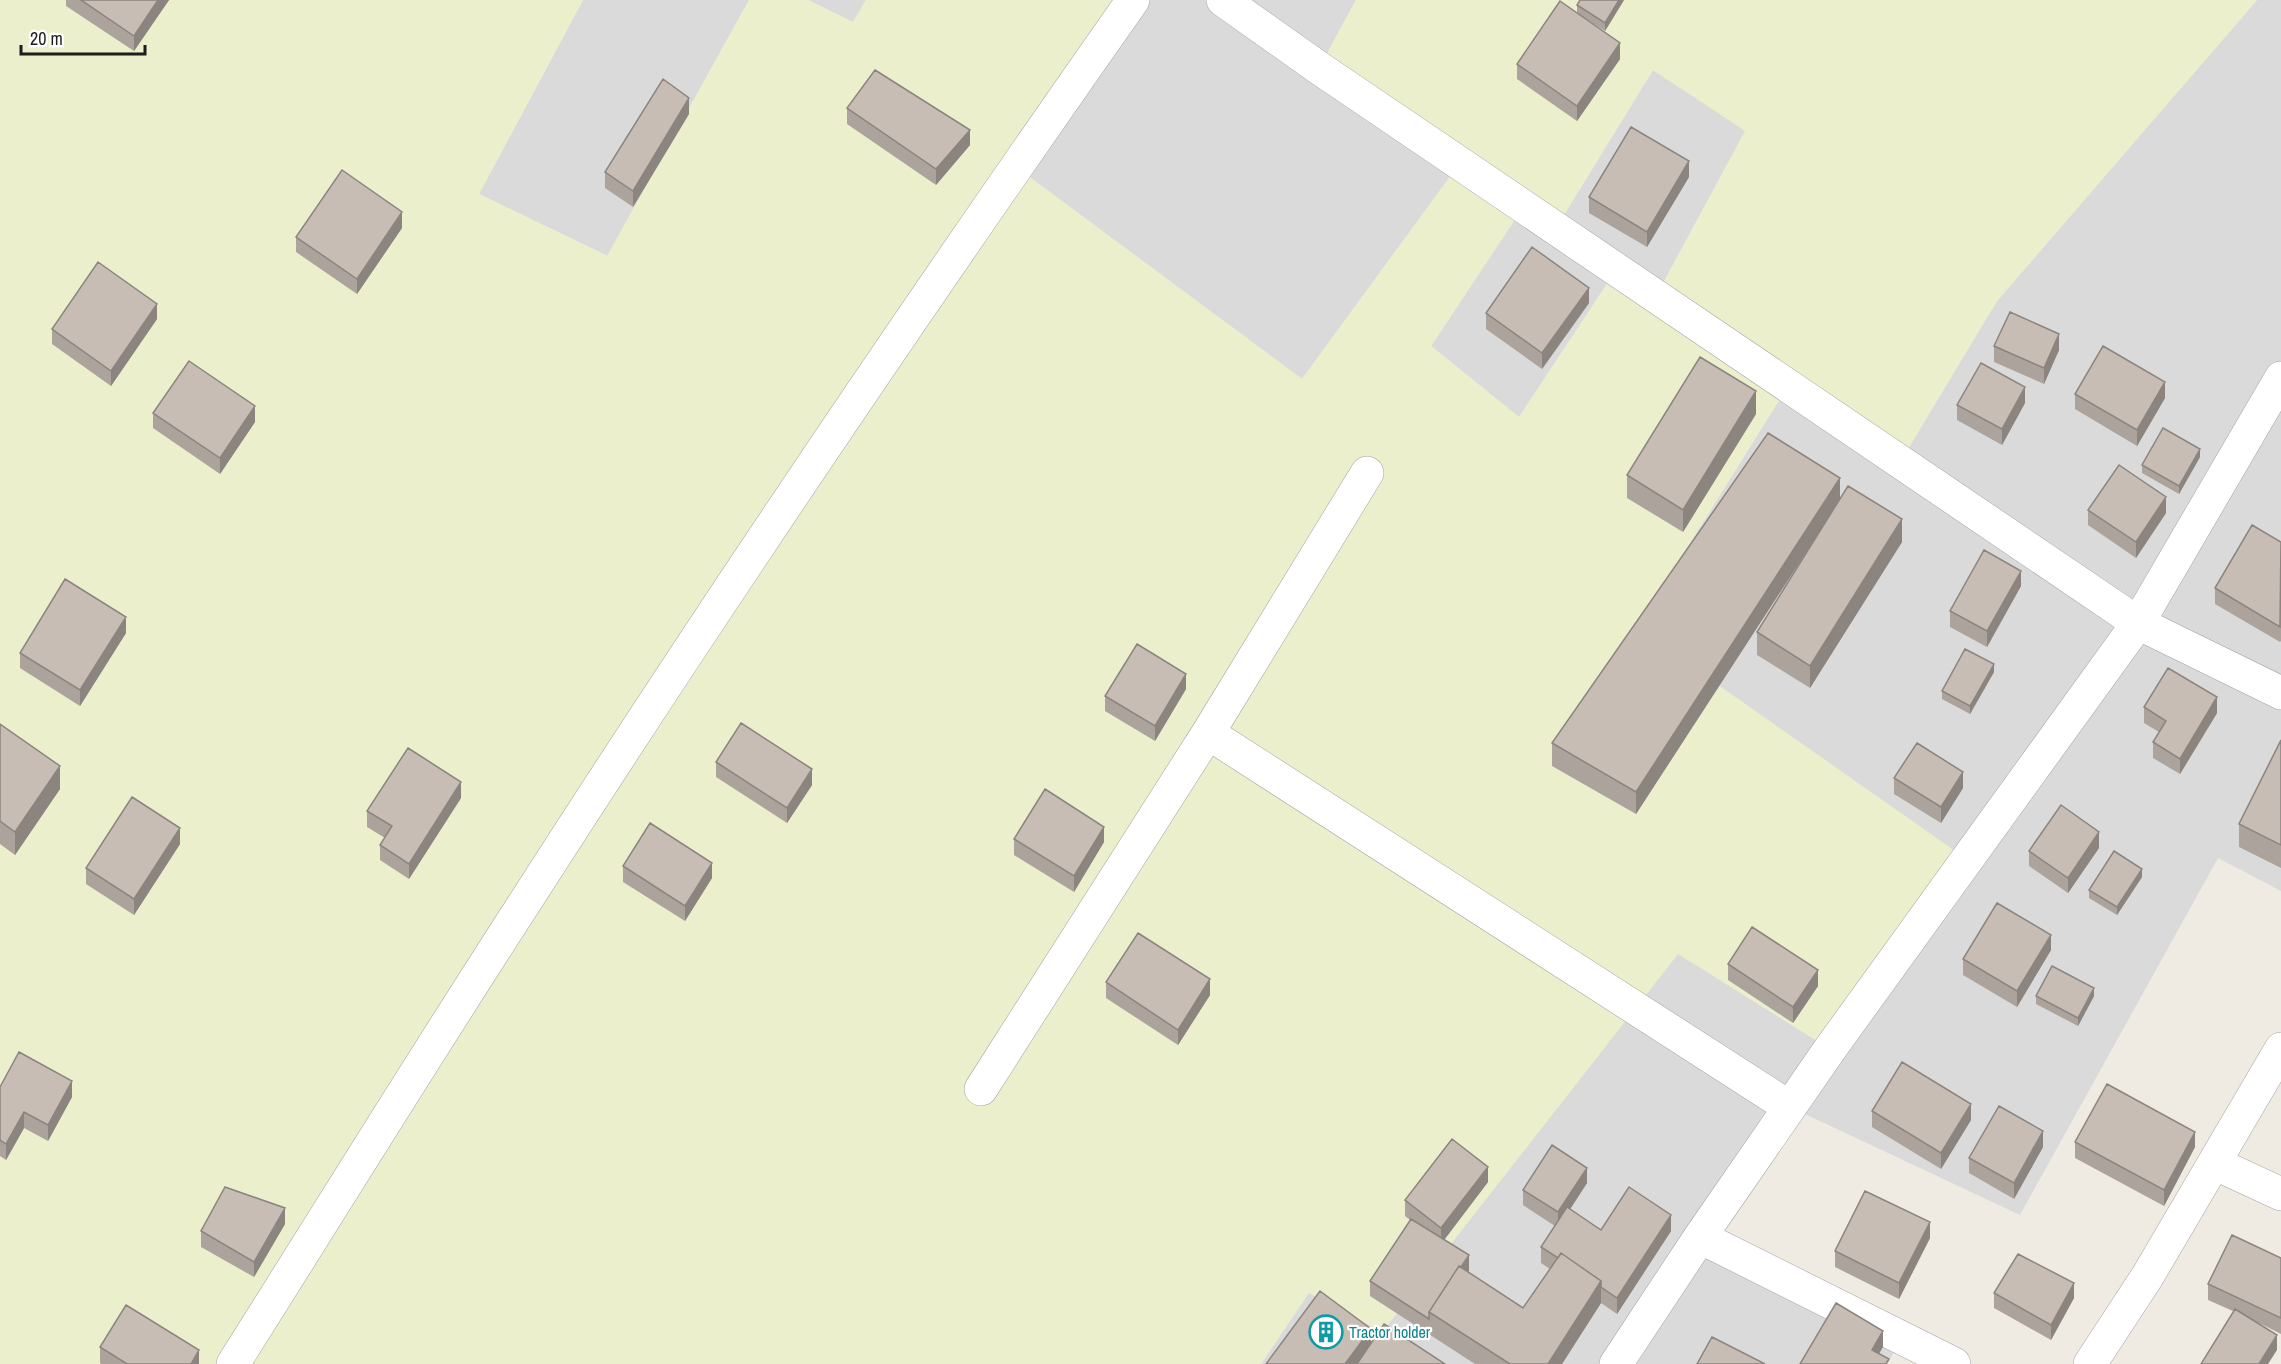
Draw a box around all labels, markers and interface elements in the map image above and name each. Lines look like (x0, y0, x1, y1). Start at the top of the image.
scale bar (21, 18, 146, 56)
text: 20 m (30, 26, 63, 51)
building icon: Tractor holder (1308, 1314, 1344, 1350)
place label: Tractor holder (1349, 1321, 1431, 1343)

